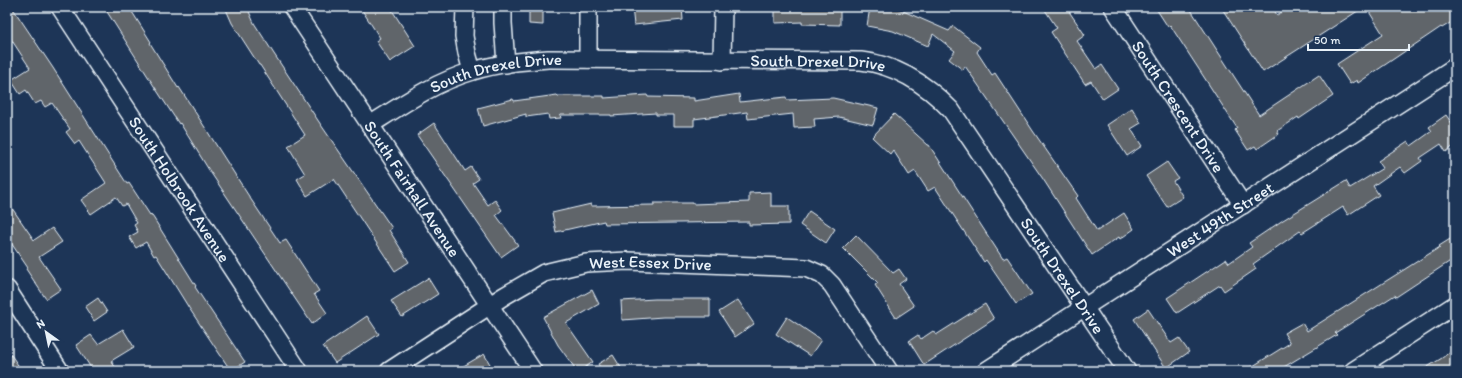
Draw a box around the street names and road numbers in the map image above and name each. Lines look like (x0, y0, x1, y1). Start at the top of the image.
street label: South Crescent Drive (1128, 37, 1229, 176)
street label: South Drexel Drive (426, 49, 562, 97)
street label: South Drexel Drive (750, 50, 888, 76)
street label: South Holbrook Avenue (125, 113, 235, 266)
street label: South Fairhall Avenue (360, 117, 465, 261)
street label: West 49th Street (1163, 177, 1277, 261)
street label: South Drexel Drive (1016, 214, 1109, 337)
street label: West Essex Drive (588, 251, 712, 274)

